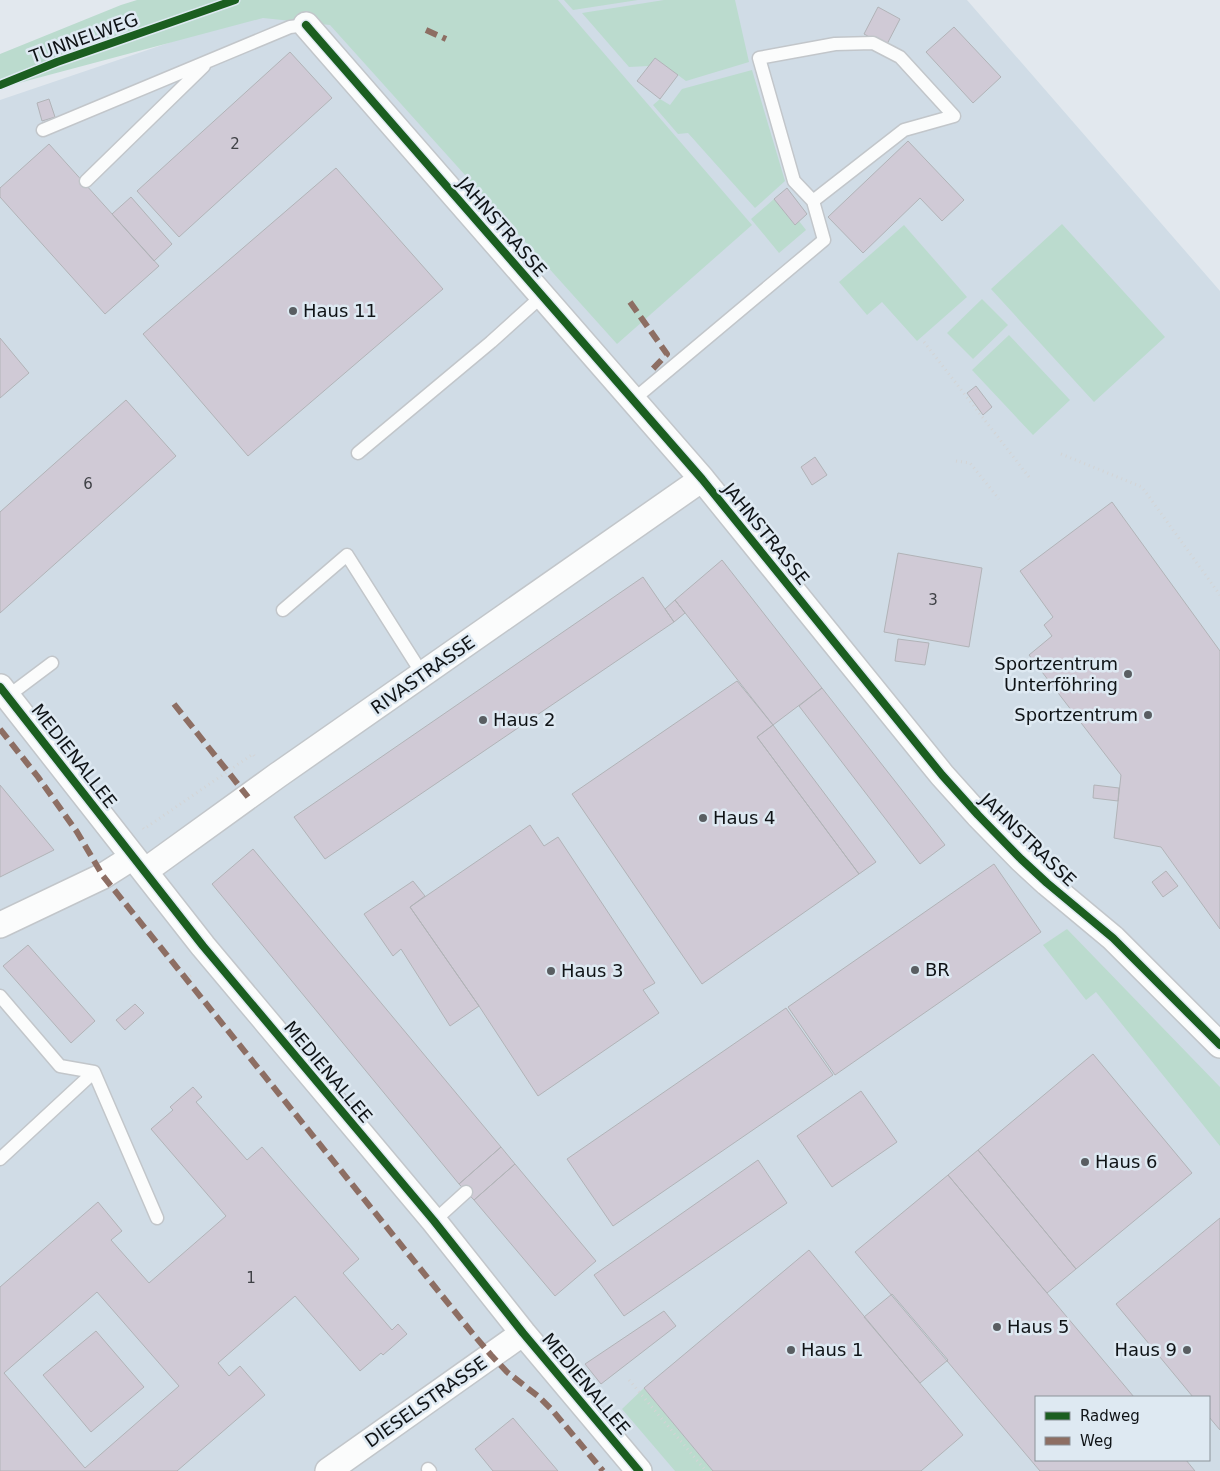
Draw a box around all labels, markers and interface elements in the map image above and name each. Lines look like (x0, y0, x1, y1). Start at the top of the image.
street label: TUNNELWEG (26, 8, 141, 67)
house number: 2 (230, 135, 240, 153)
street label: JAHNSTRASSE (453, 172, 551, 281)
place label: Haus 11 (303, 300, 377, 321)
marker: Haus 11 (287, 305, 299, 317)
house number: 6 (83, 475, 93, 493)
street label: JAHNSTRASSE (718, 478, 814, 589)
house number: 3 (928, 591, 938, 609)
street label: RIVASTRASSE (367, 631, 479, 718)
place label: Sportzentrum Unterföhring (994, 653, 1118, 695)
marker: Sportzentrum Unterföhring (1122, 668, 1134, 680)
street label: MEDIENALLEE (27, 700, 121, 812)
place label: Sportzentrum (1014, 704, 1138, 725)
place label: Haus 2 (493, 709, 556, 730)
marker: Sportzentrum (1142, 709, 1154, 721)
marker: Haus 2 (477, 714, 489, 726)
street label: JAHNSTRASSE (975, 788, 1081, 891)
place label: Haus 4 (713, 807, 776, 828)
marker: Haus 4 (697, 812, 709, 824)
place label: BR (925, 959, 950, 980)
place label: Haus 3 (561, 960, 624, 981)
marker: BR (909, 964, 921, 976)
marker: Haus 3 (545, 965, 557, 977)
street label: MEDIENALLEE (280, 1017, 377, 1127)
place label: Haus 6 (1095, 1151, 1158, 1172)
marker: Haus 6 (1079, 1156, 1091, 1168)
house number: 1 (246, 1269, 256, 1287)
place label: Haus 5 (1007, 1316, 1070, 1337)
marker: Haus 5 (991, 1321, 1003, 1333)
street label: MEDIENALLEE (538, 1329, 635, 1439)
place label: Haus 1 (801, 1339, 864, 1360)
place label: Haus 9 (1114, 1339, 1177, 1360)
marker: Haus 1 (785, 1344, 797, 1356)
marker: Haus 9 (1181, 1344, 1193, 1356)
street label: DIESELSTRASSE (361, 1352, 491, 1452)
legend (1035, 1396, 1210, 1461)
text: Radweg (1080, 1407, 1140, 1425)
text: Weg (1080, 1432, 1113, 1450)

